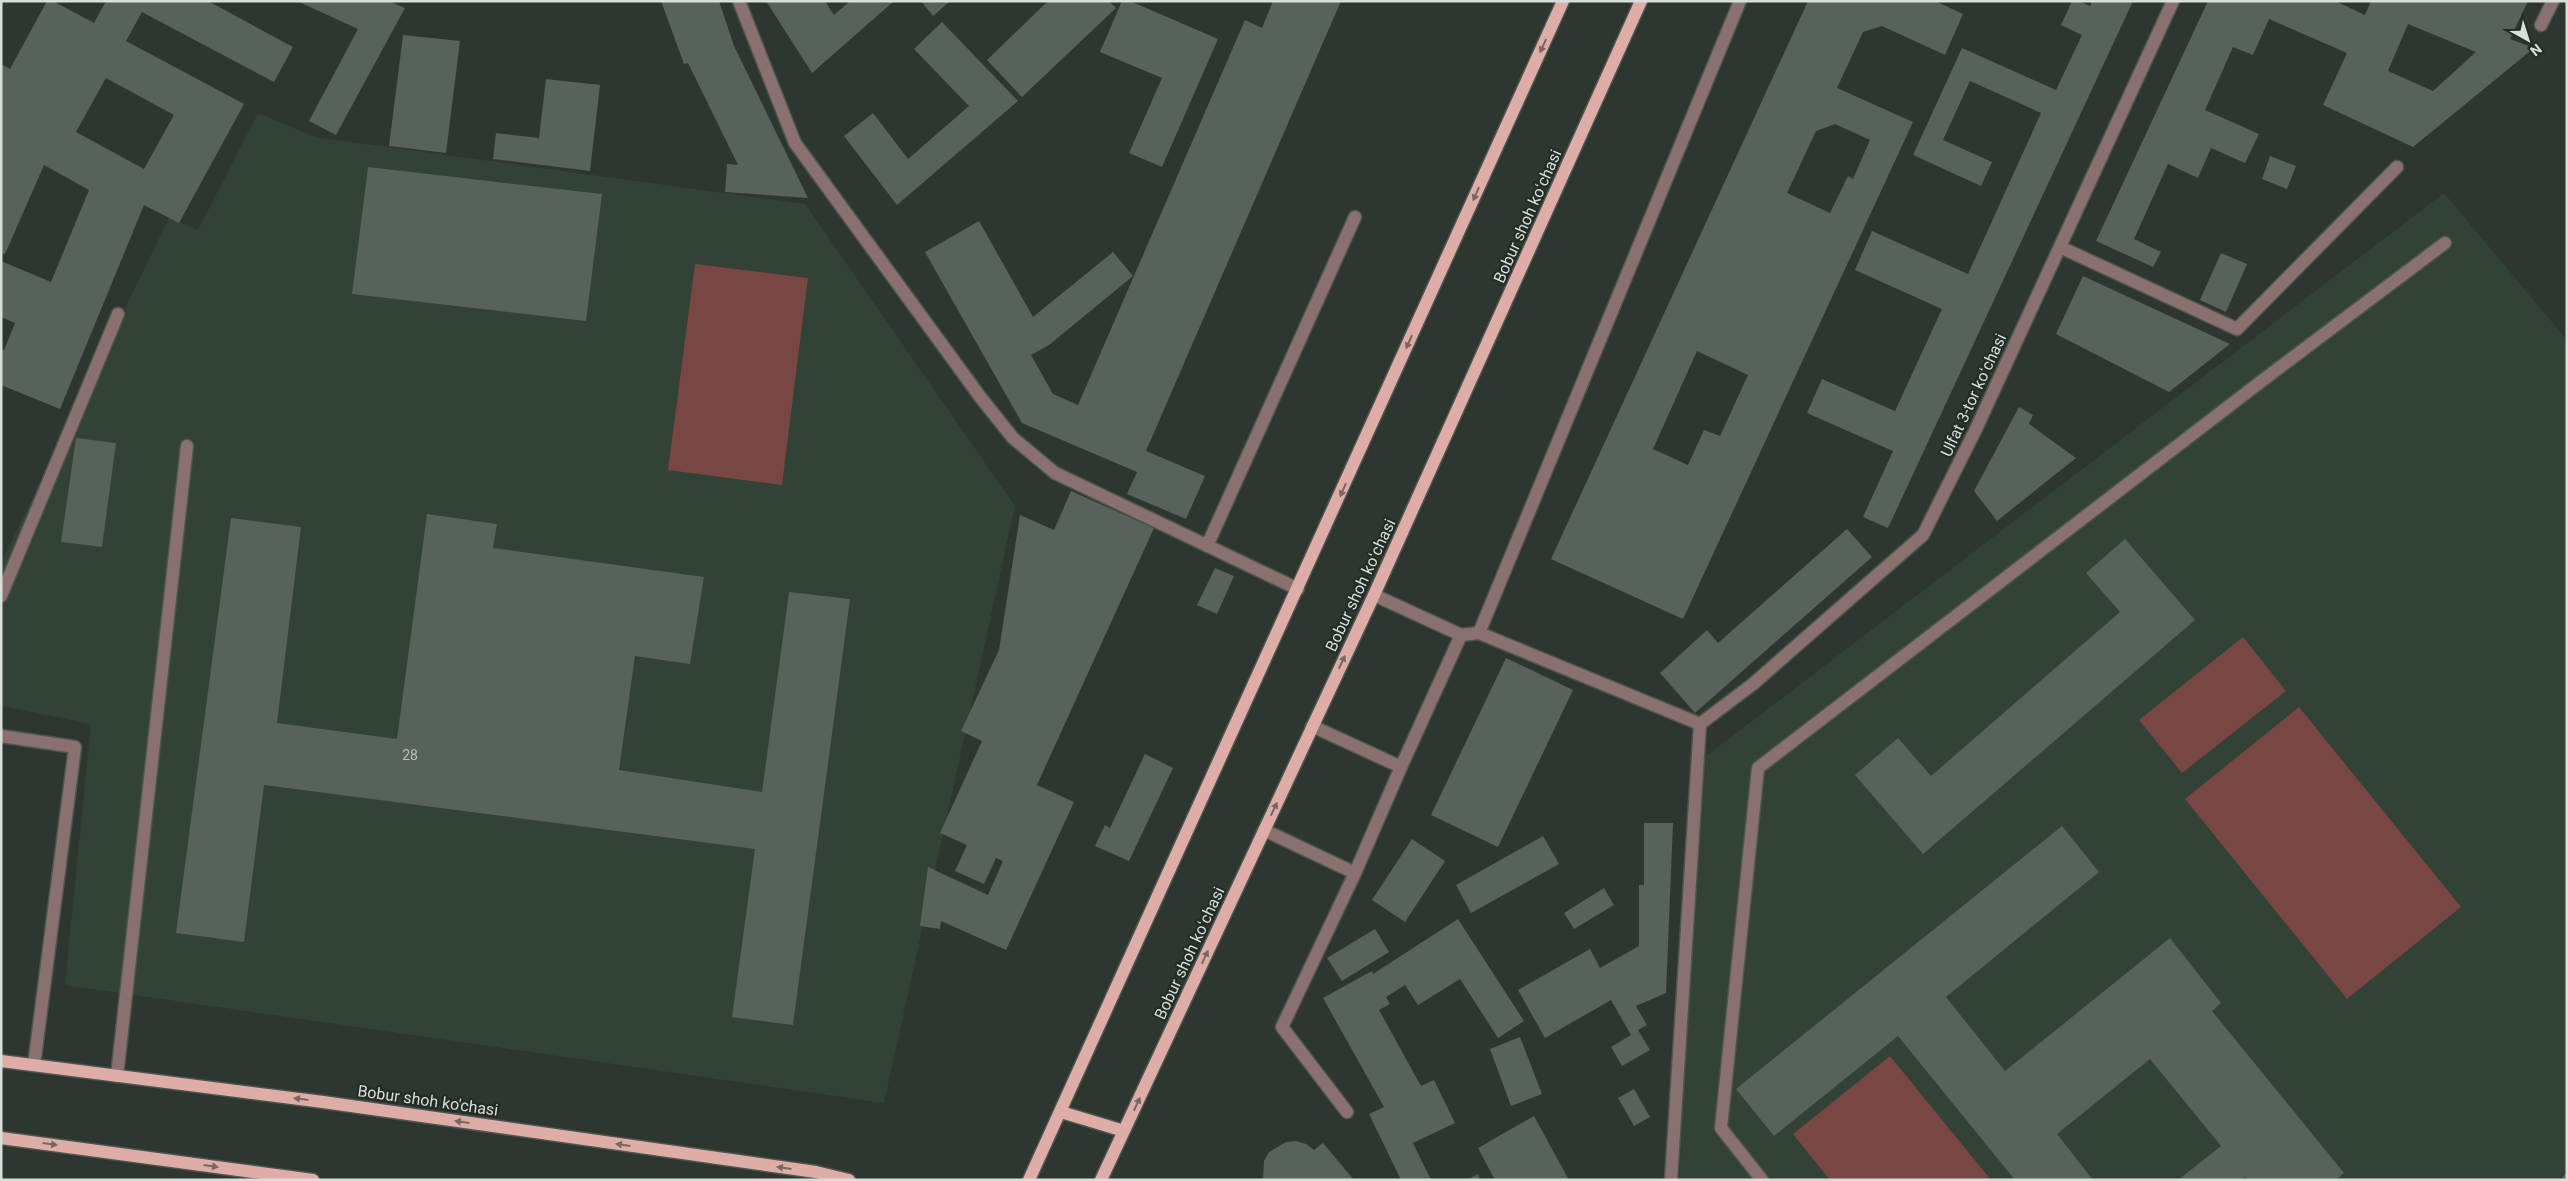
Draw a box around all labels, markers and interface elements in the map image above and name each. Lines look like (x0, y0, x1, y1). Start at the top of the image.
north arrow (2503, 15, 2553, 65)
one-way arrow (1539, 39, 1547, 53)
text: N (2527, 41, 2545, 59)
street label: Bobur shoh koʻchasi (1489, 147, 1565, 286)
one-way arrow (1472, 187, 1480, 201)
street label: Ulfat 3-tor koʻchasi (1937, 331, 2010, 460)
one-way arrow (1405, 335, 1413, 349)
one-way arrow (1338, 483, 1346, 497)
street label: Bobur shoh koʻchasi (1321, 516, 1400, 655)
one-way arrow (1339, 655, 1347, 669)
house number: 28 (402, 747, 418, 763)
one-way arrow (1270, 802, 1278, 816)
street label: Bobur shoh koʻchasi (1150, 884, 1229, 1023)
one-way arrow (1202, 950, 1210, 964)
street label: Bobur shoh ko'chasi (356, 1081, 499, 1120)
one-way arrow (293, 1095, 309, 1103)
one-way arrow (1133, 1097, 1141, 1111)
one-way arrow (454, 1117, 470, 1125)
one-way arrow (615, 1140, 631, 1148)
one-way arrow (42, 1141, 58, 1149)
one-way arrow (203, 1162, 219, 1170)
one-way arrow (776, 1164, 792, 1172)

